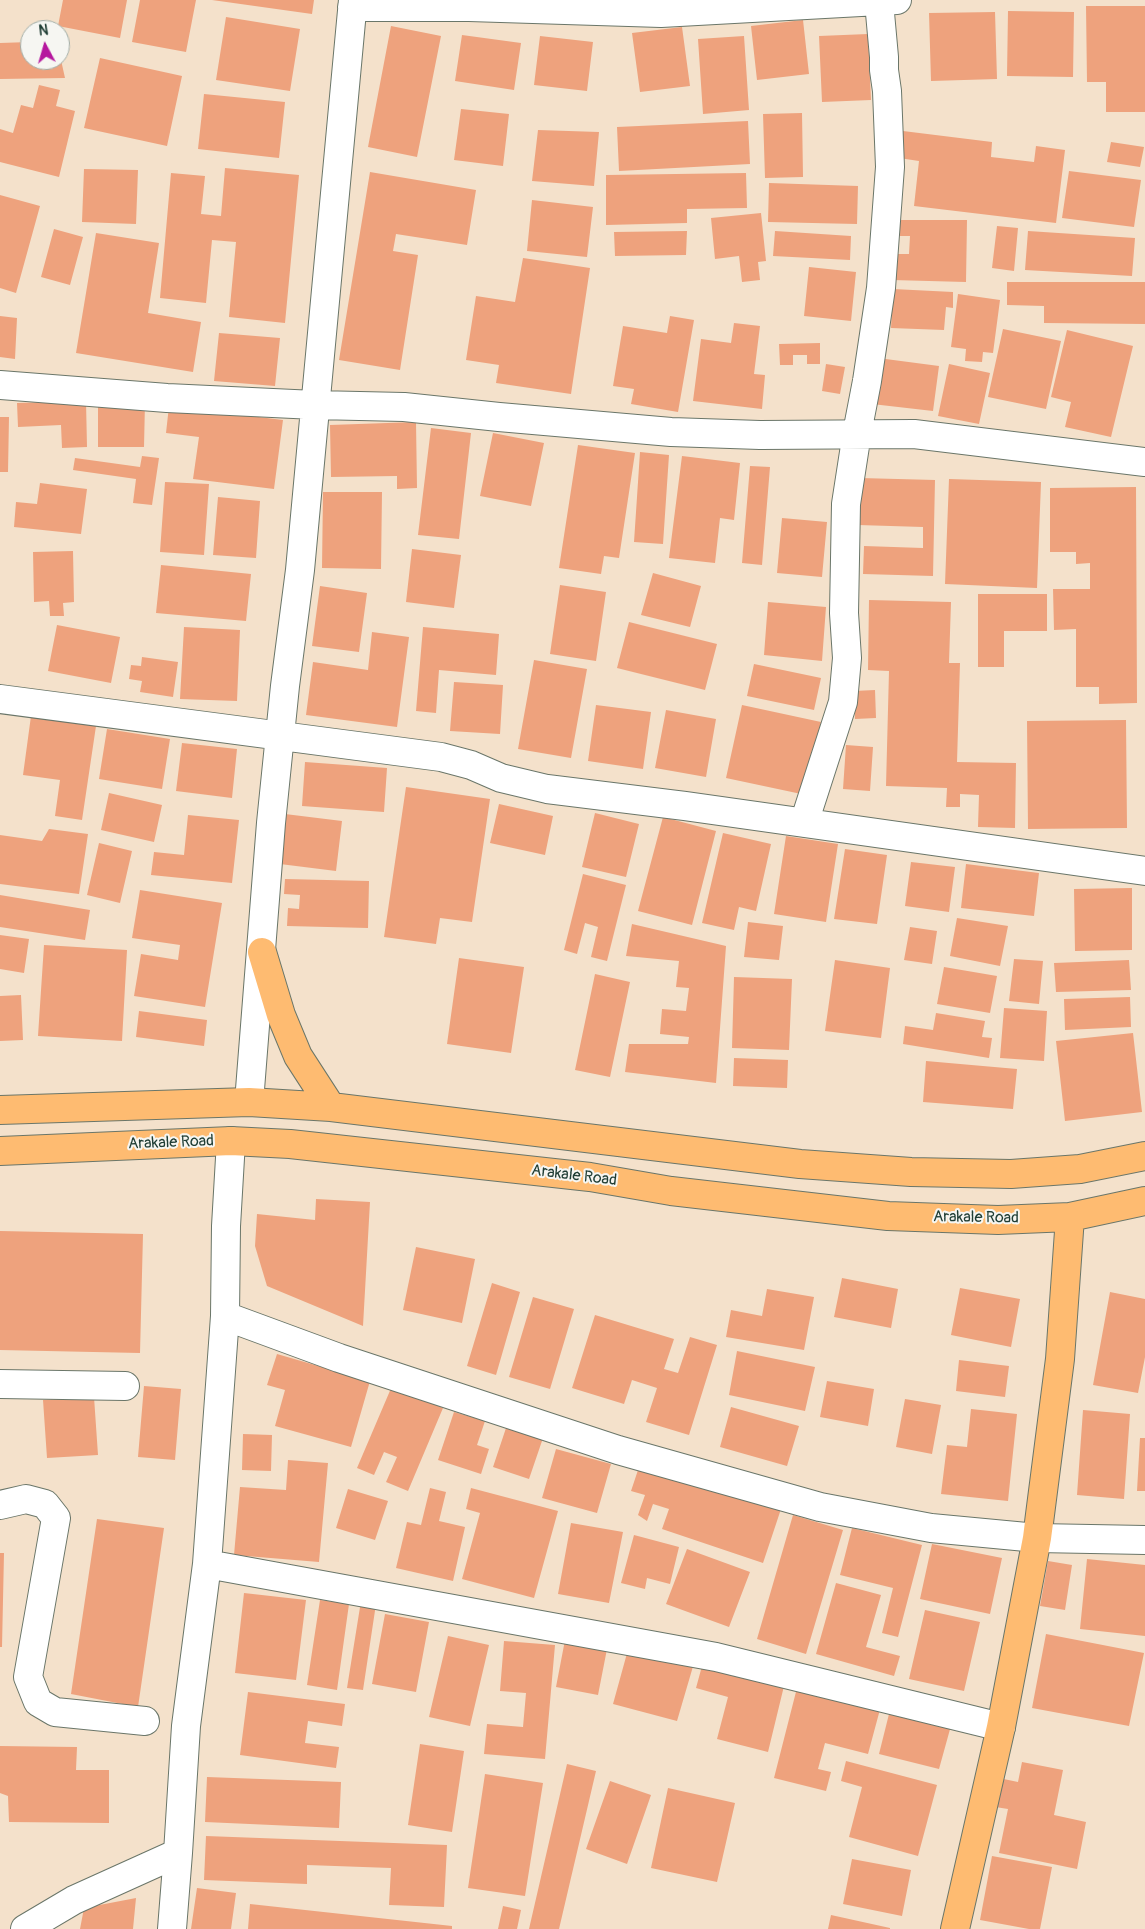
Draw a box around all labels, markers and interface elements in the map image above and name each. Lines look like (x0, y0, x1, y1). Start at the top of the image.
north arrow (20, 20, 70, 70)
text: N (38, 22, 49, 40)
street label: Arakale Road (128, 1132, 214, 1154)
street label: Arakale Road (530, 1161, 618, 1191)
street label: Arakale Road (933, 1208, 1019, 1228)

